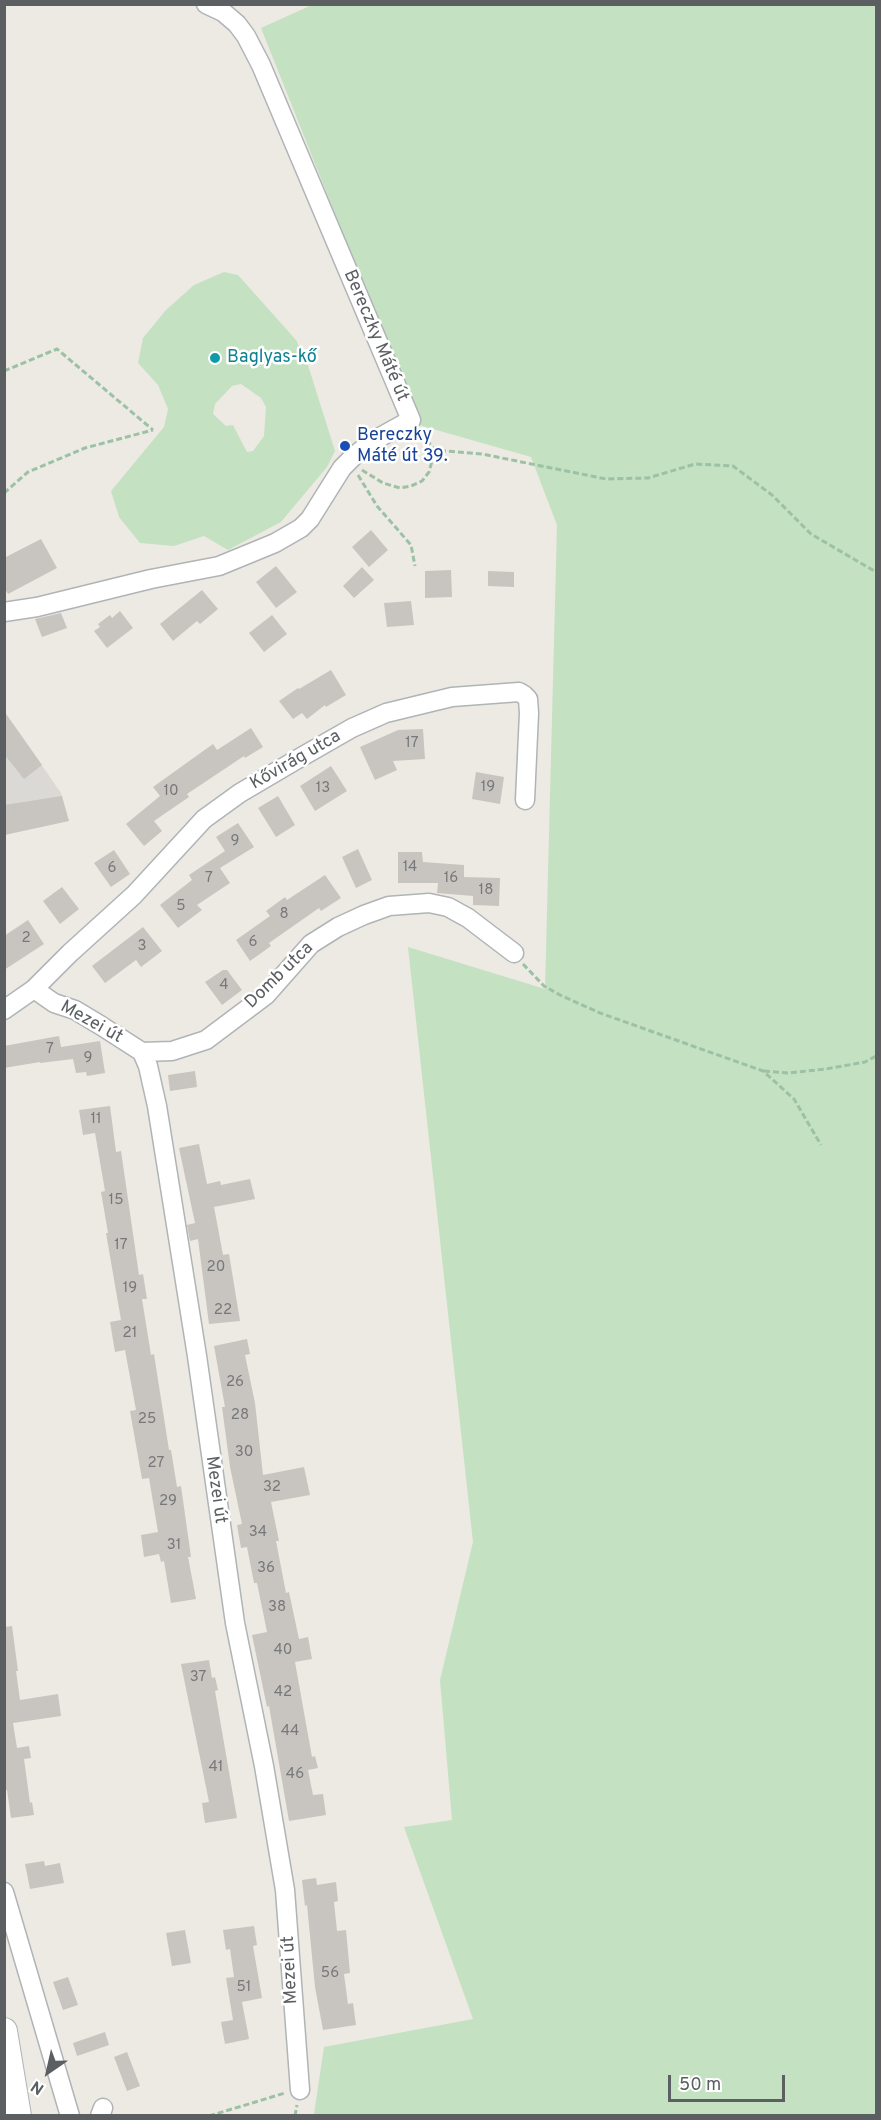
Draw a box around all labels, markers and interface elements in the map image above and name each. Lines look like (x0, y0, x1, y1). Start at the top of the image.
street label: Bereczky Máté út (338, 267, 412, 405)
place label: Baglyas-kő (227, 347, 317, 369)
marker: Baglyas-kő (208, 351, 222, 365)
place label: Bereczky Máté út 39. (357, 425, 448, 468)
marker: Bereczky Máté út 39. (338, 439, 352, 453)
street label: Kővirág utca (247, 726, 345, 796)
house number: 17 (405, 735, 419, 753)
house number: 19 (481, 779, 495, 797)
house number: 13 (316, 780, 330, 798)
house number: 10 (163, 783, 179, 801)
house number: 9 (231, 833, 239, 851)
house number: 14 (403, 859, 417, 877)
house number: 6 (108, 860, 116, 878)
house number: 7 (205, 870, 213, 888)
house number: 16 (444, 870, 458, 888)
house number: 18 (479, 882, 493, 900)
house number: 5 (176, 898, 186, 916)
house number: 8 (279, 906, 289, 924)
house number: 2 (21, 930, 31, 948)
house number: 6 (249, 934, 257, 952)
house number: 3 (137, 938, 147, 956)
street label: Domb utca (241, 938, 319, 1014)
house number: 4 (219, 977, 229, 995)
street label: Mezei út (56, 997, 126, 1049)
house number: 7 (46, 1041, 54, 1059)
house number: 9 (84, 1050, 92, 1068)
house number: 11 (90, 1111, 102, 1129)
house number: 15 (109, 1192, 123, 1210)
house number: 17 (114, 1237, 128, 1255)
house number: 20 (207, 1259, 225, 1277)
house number: 19 (123, 1280, 137, 1298)
house number: 22 (214, 1302, 232, 1320)
house number: 21 (123, 1325, 137, 1343)
house number: 26 (226, 1374, 244, 1392)
house number: 28 (231, 1407, 249, 1425)
house number: 25 (138, 1411, 156, 1429)
house number: 30 (235, 1444, 253, 1462)
house number: 27 (148, 1455, 164, 1473)
street label: Mezei út (200, 1455, 230, 1525)
house number: 32 (263, 1479, 281, 1497)
house number: 29 (159, 1493, 177, 1511)
house number: 34 (249, 1524, 267, 1542)
house number: 31 (167, 1537, 181, 1555)
house number: 36 (257, 1560, 275, 1578)
house number: 38 (268, 1599, 286, 1617)
house number: 40 (274, 1642, 292, 1660)
house number: 37 (190, 1669, 206, 1687)
house number: 42 (274, 1684, 292, 1702)
house number: 44 (281, 1723, 299, 1741)
house number: 41 (209, 1759, 223, 1777)
house number: 46 (286, 1766, 304, 1784)
street label: Mezei út (278, 1935, 304, 2005)
house number: 56 (321, 1965, 339, 1983)
house number: 51 (237, 1979, 251, 1997)
north arrow (18, 2042, 78, 2102)
scale bar (671, 2063, 788, 2101)
text: 50 m (679, 2074, 721, 2097)
text: N (28, 2075, 48, 2098)

